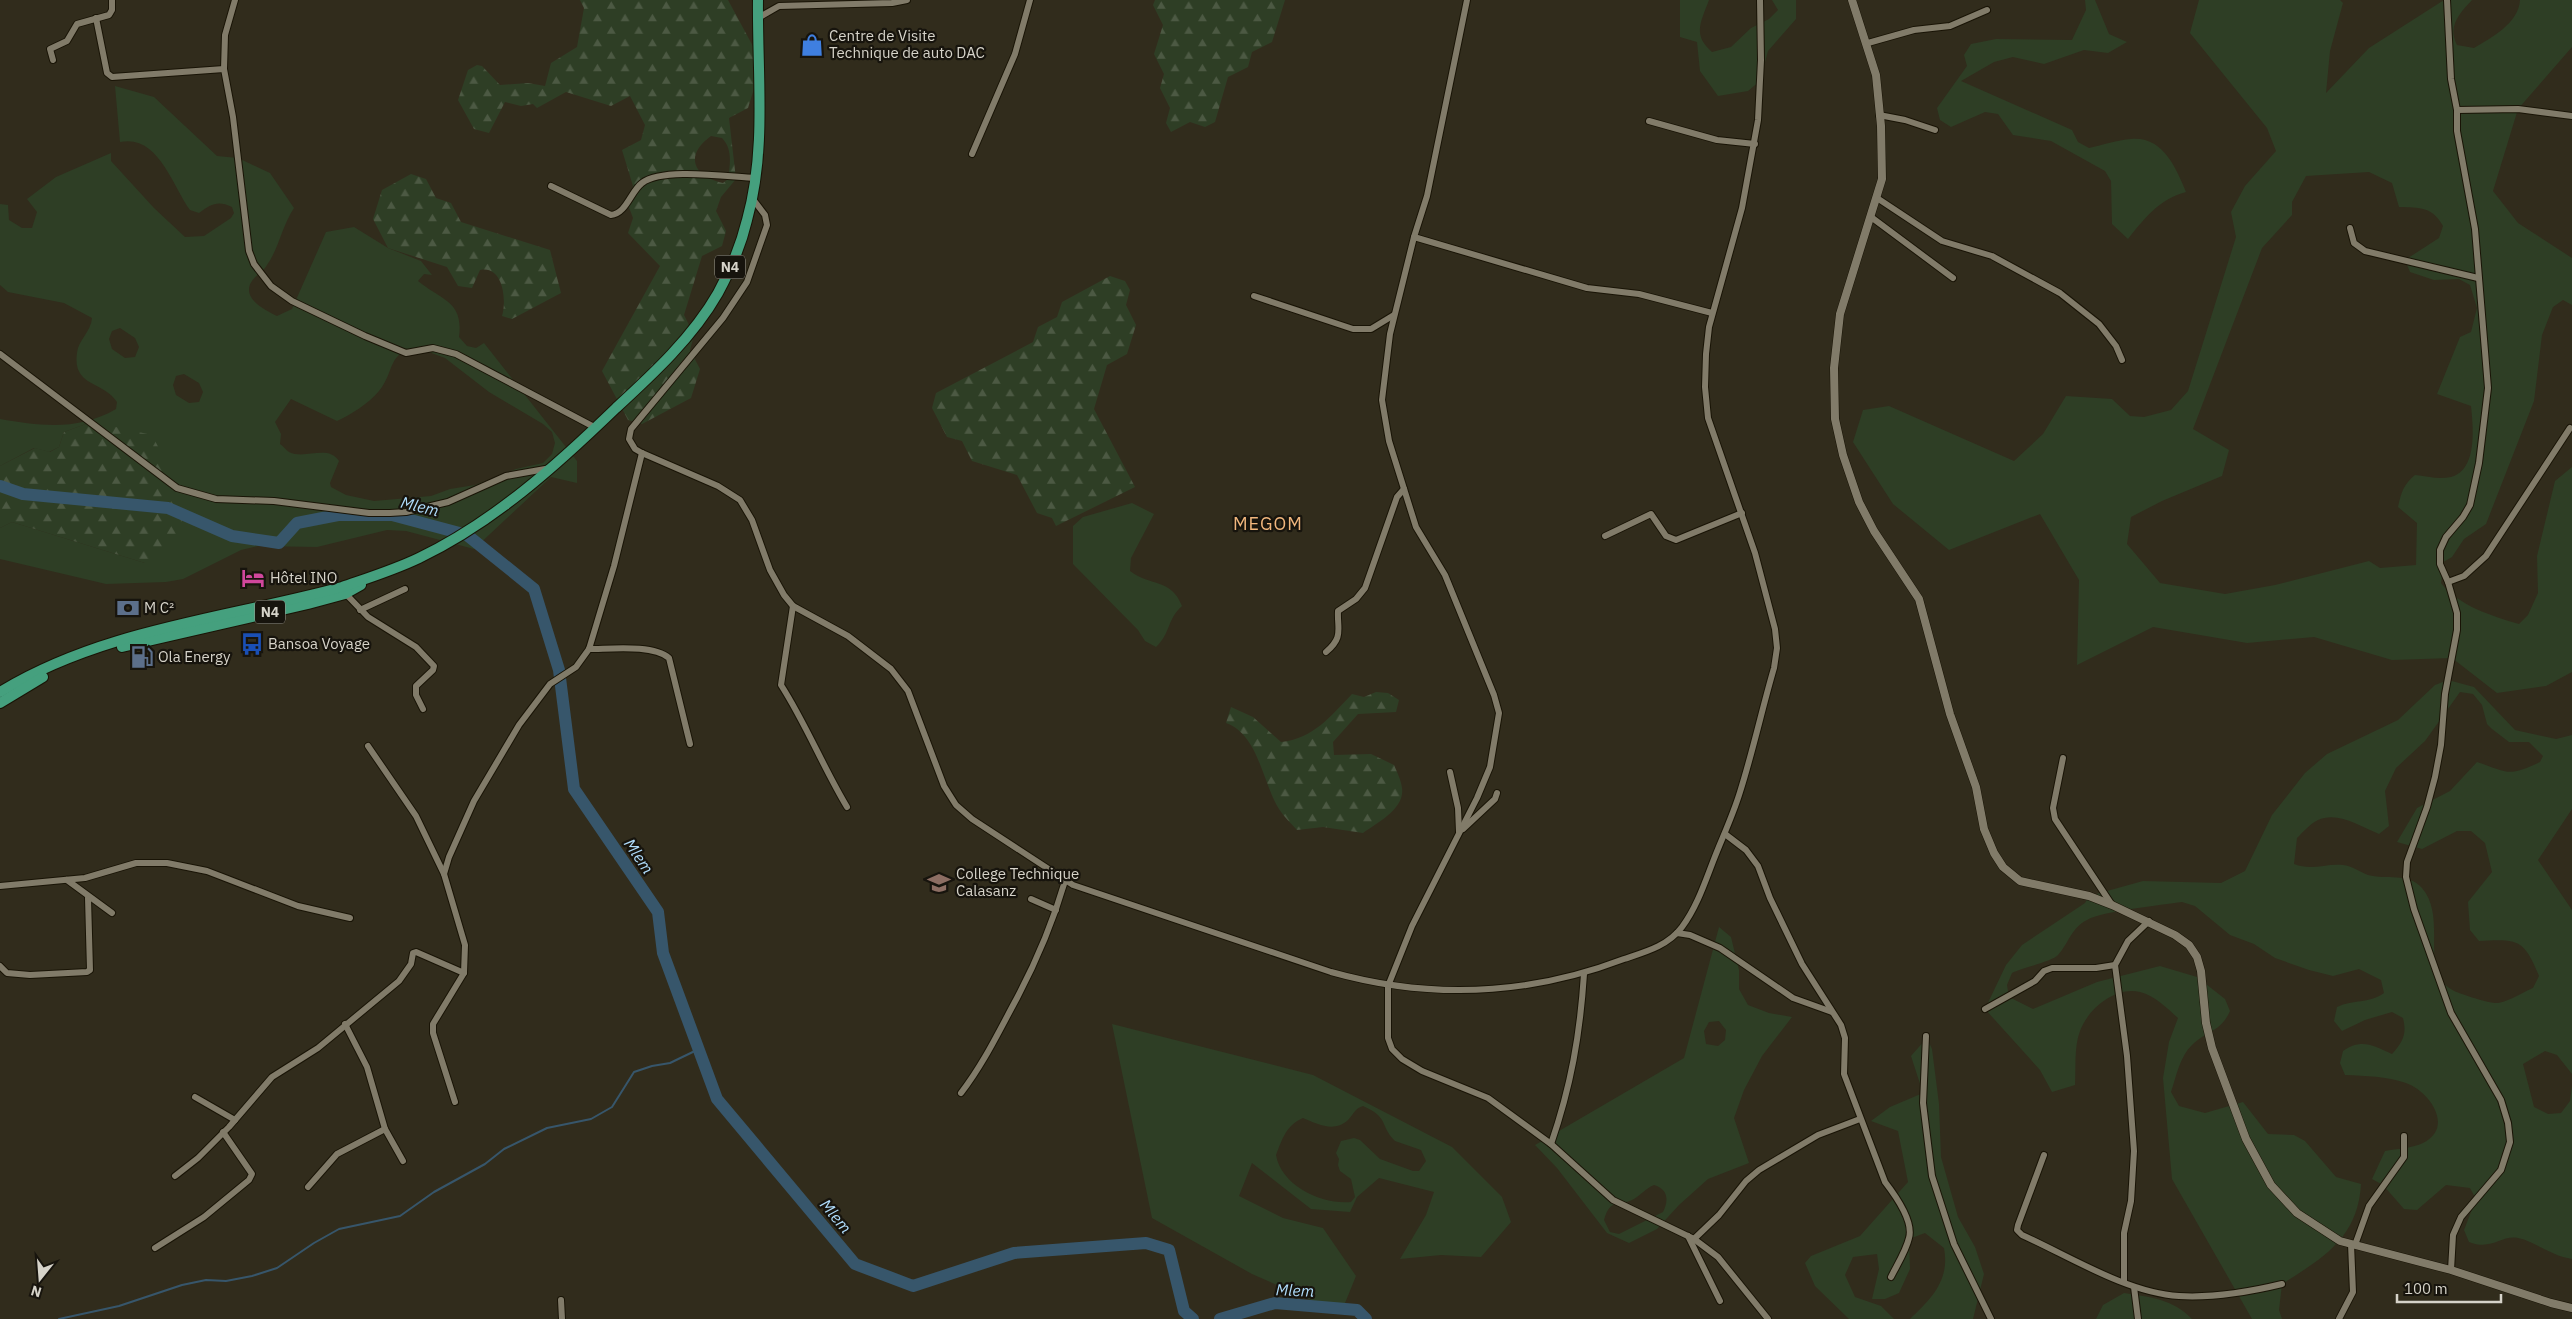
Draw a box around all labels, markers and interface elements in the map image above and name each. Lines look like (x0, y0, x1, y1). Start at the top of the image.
place label: Centre de Visite Technique de auto DAC (829, 26, 985, 62)
shop icon: Centre de Visite Technique de auto DAC (799, 32, 825, 58)
road number: N4 (715, 256, 745, 278)
water label: Mlem (399, 492, 441, 520)
district label: MEGOM (1233, 512, 1303, 535)
hotel icon: Hôtel INO (240, 565, 266, 591)
place label: Hôtel INO (270, 568, 337, 587)
bank icon: M C² (115, 595, 141, 621)
place label: M C² (144, 598, 174, 617)
road number: N4 (255, 600, 285, 624)
bus stop icon: Bansoa Voyage (239, 631, 265, 657)
place label: Bansoa Voyage (268, 634, 370, 653)
fuel station icon: Ola Energy (129, 644, 155, 670)
place label: Ola Energy (158, 647, 231, 666)
water label: Mlem (620, 834, 658, 878)
place label: College Technique Calasanz (956, 864, 1079, 900)
school or university icon: College Technique Calasanz (926, 870, 952, 896)
water label: Mlem (816, 1195, 856, 1237)
north arrow (15, 1254, 65, 1304)
scale bar (2397, 1272, 2501, 1304)
water label: Mlem (1275, 1279, 1315, 1301)
text: 100 m (2404, 1279, 2448, 1298)
text: N (29, 1281, 44, 1302)

